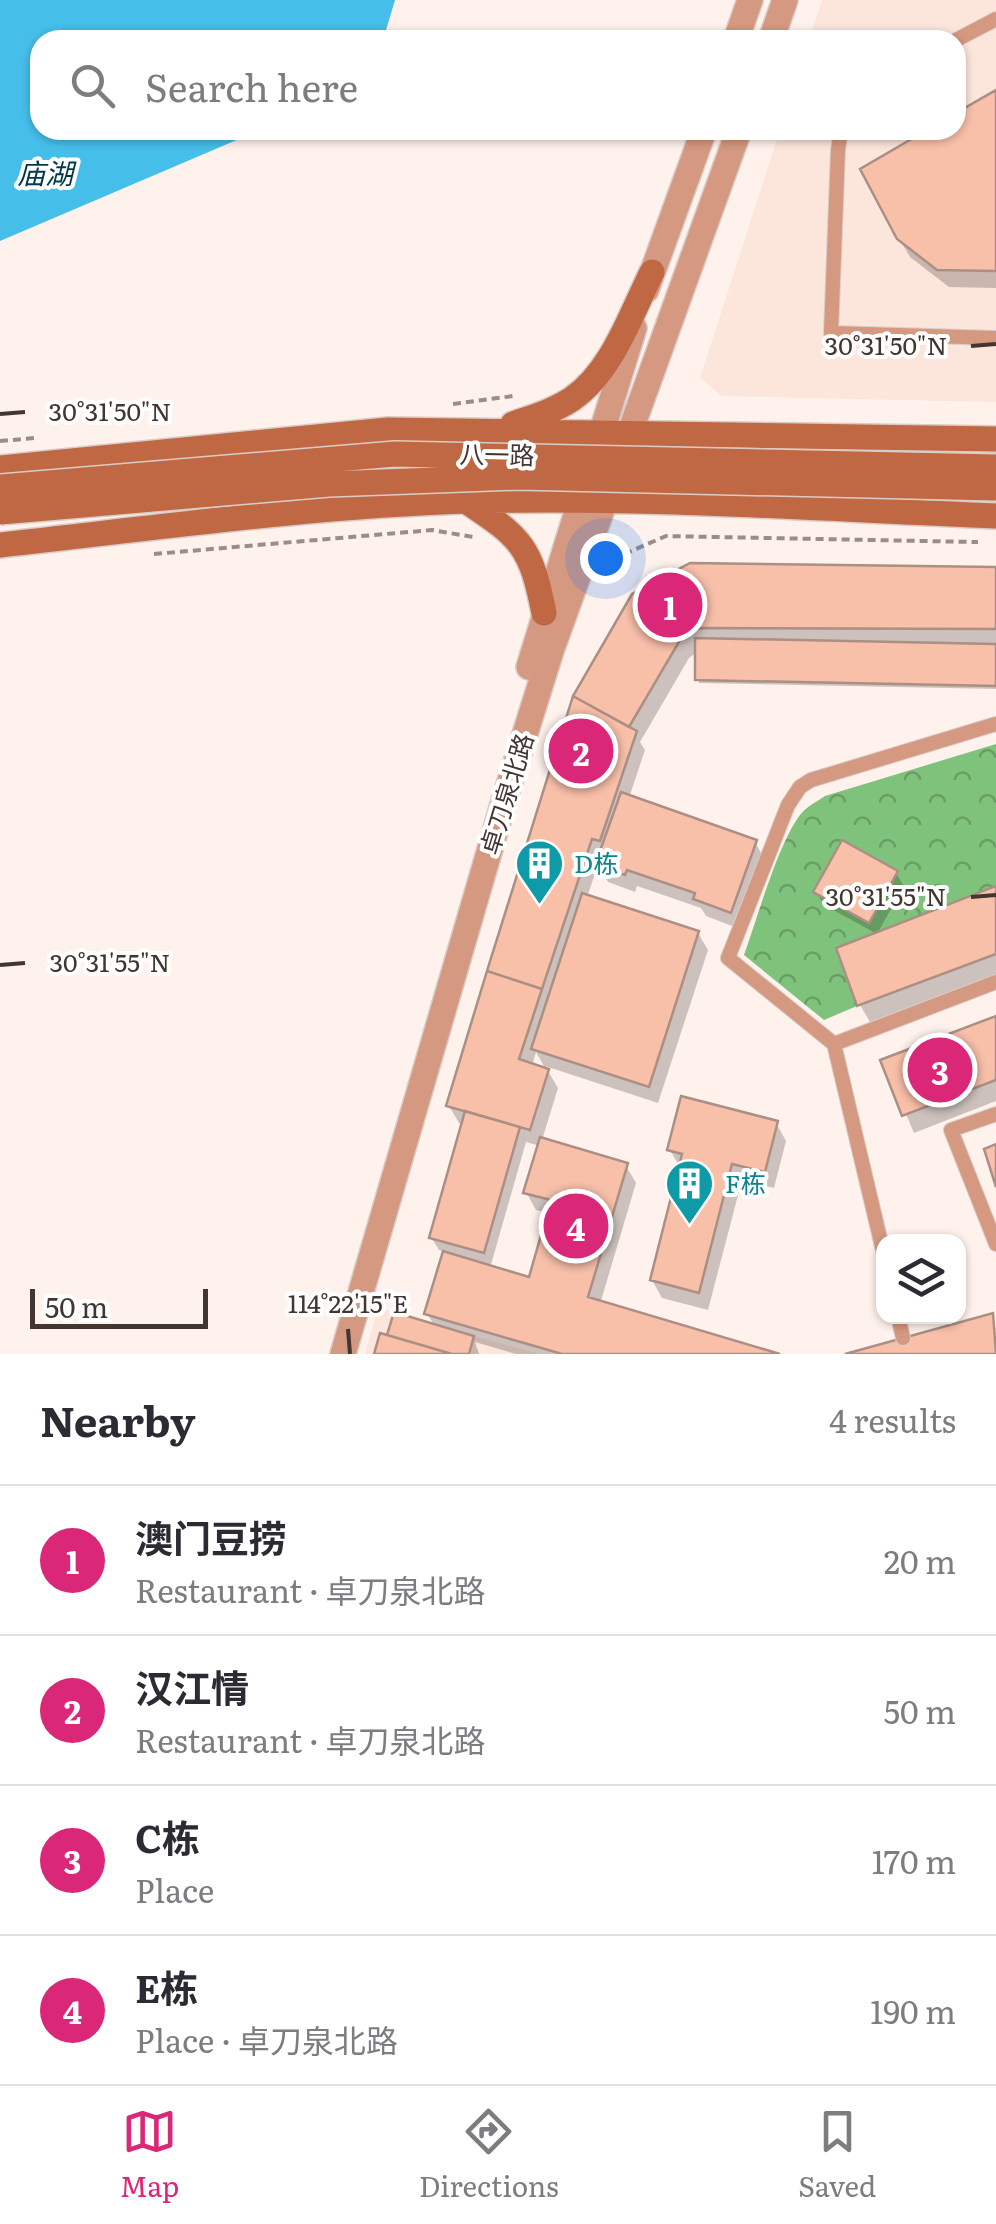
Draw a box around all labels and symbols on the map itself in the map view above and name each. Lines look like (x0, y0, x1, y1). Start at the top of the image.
water label: 庙湖 (17, 151, 77, 193)
text: 30°31'50"N (825, 326, 947, 363)
text: 30°31'50"N (49, 392, 171, 429)
street label: 八一路 (459, 434, 535, 473)
your location (580, 533, 631, 584)
pin: 1 (638, 568, 702, 642)
pin: 2 (548, 714, 614, 788)
street label: 卓刀泉北路 (470, 728, 542, 859)
building icon: D栋 (513, 838, 565, 906)
place label: D栋 (574, 844, 618, 881)
text: 30°31'55"N (825, 877, 947, 914)
text: 30°31'55"N (49, 943, 171, 980)
pin: 3 (908, 1032, 972, 1108)
building icon: F栋 (664, 1158, 716, 1226)
place label: F栋 (725, 1164, 765, 1201)
pin: 4 (544, 1188, 608, 1264)
scale bar (30, 1284, 208, 1328)
text: 114°22'15"E (288, 1284, 408, 1321)

